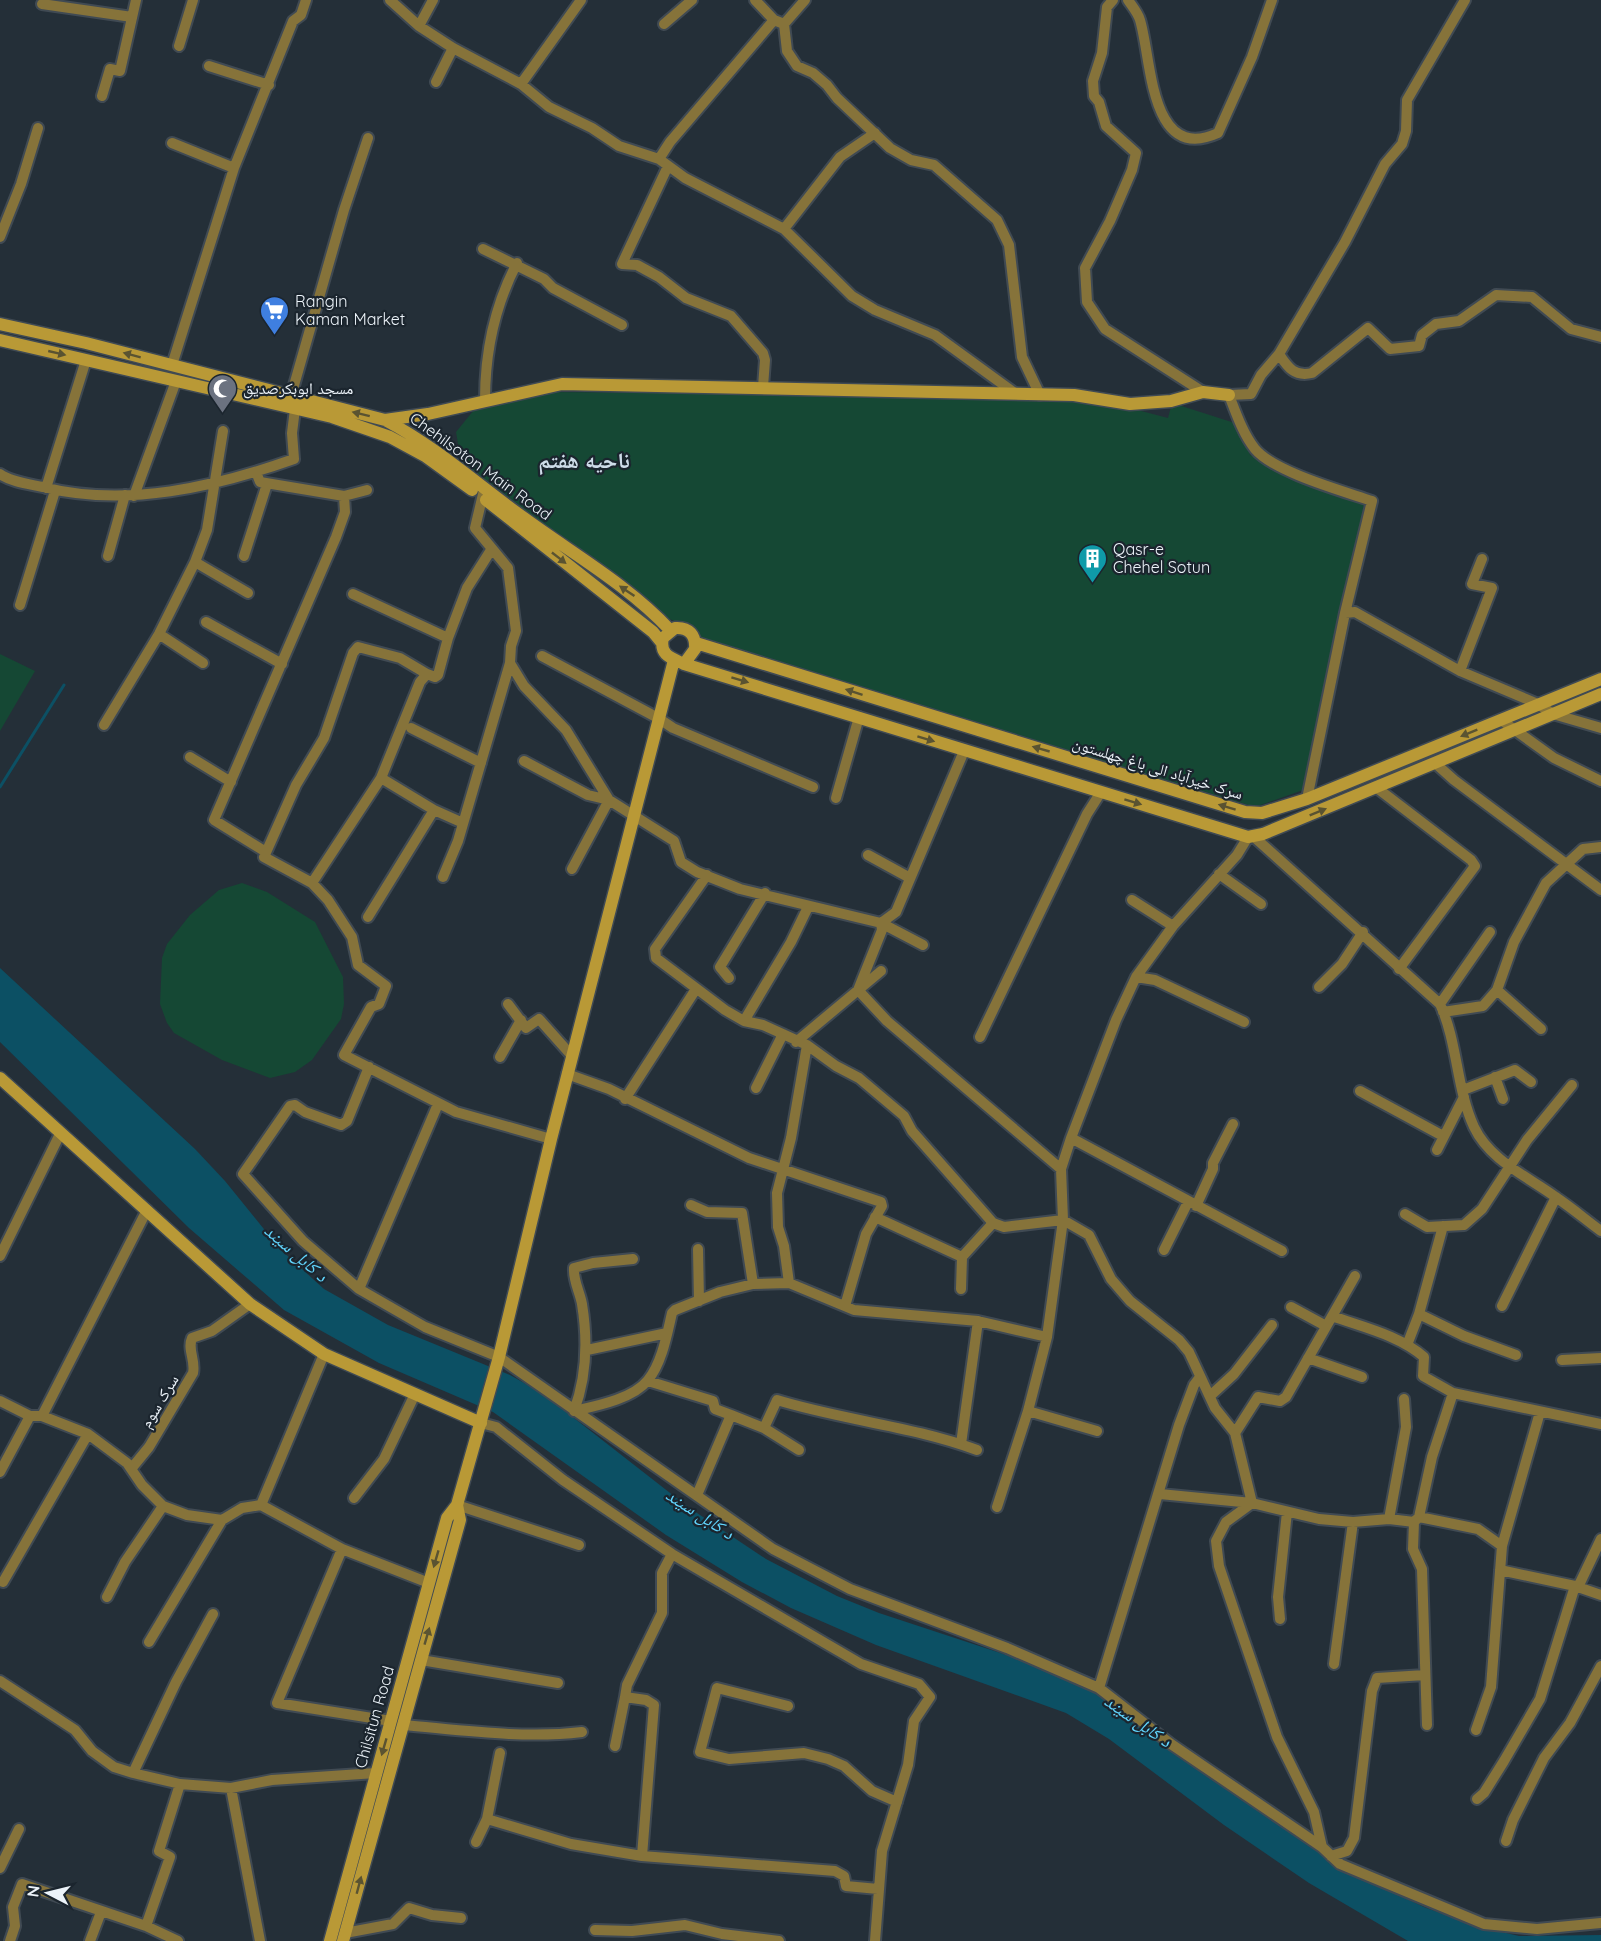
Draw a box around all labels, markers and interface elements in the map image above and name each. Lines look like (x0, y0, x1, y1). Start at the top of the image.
place label: Rangin Kaman Market (295, 291, 405, 329)
supermarket icon: Rangin Kaman Market (258, 294, 290, 336)
one-way arrow (48, 349, 66, 359)
one-way arrow (123, 349, 141, 359)
mosque icon: مسجد ابوبکرصدیق (206, 372, 238, 414)
place label: مسجد ابوبکرصدیق (243, 378, 353, 399)
one-way arrow (352, 408, 370, 418)
street label: Chehilsoton Main Road (406, 408, 556, 524)
district label: ناحیه هفتم (538, 446, 630, 475)
place label: Qasr-e Chehel Sotun (1113, 539, 1210, 577)
building icon: Qasr-e Chehel Sotun (1076, 542, 1108, 584)
one-way arrow (551, 552, 567, 565)
one-way arrow (618, 585, 635, 596)
one-way arrow (731, 676, 749, 685)
one-way arrow (845, 687, 863, 696)
one-way arrow (1460, 729, 1478, 738)
street label: سرک خیرآباد الی باغ چهلستون (1070, 733, 1246, 804)
one-way arrow (917, 734, 935, 744)
one-way arrow (1032, 744, 1050, 753)
one-way arrow (1124, 798, 1142, 807)
one-way arrow (1218, 802, 1236, 811)
one-way arrow (1309, 807, 1327, 816)
water label: د کابل سيند (260, 1219, 333, 1287)
street label: سرک سوم (135, 1371, 184, 1432)
water label: د کابل سيند (662, 1483, 739, 1544)
one-way arrow (430, 1550, 440, 1568)
one-way arrow (423, 1627, 433, 1645)
street label: Chilsitun Road (350, 1664, 398, 1770)
water label: د کابل سيند (1100, 1689, 1177, 1752)
one-way arrow (378, 1738, 388, 1756)
north arrow (18, 1863, 78, 1923)
one-way arrow (354, 1876, 364, 1894)
text: N (22, 1884, 44, 1898)

